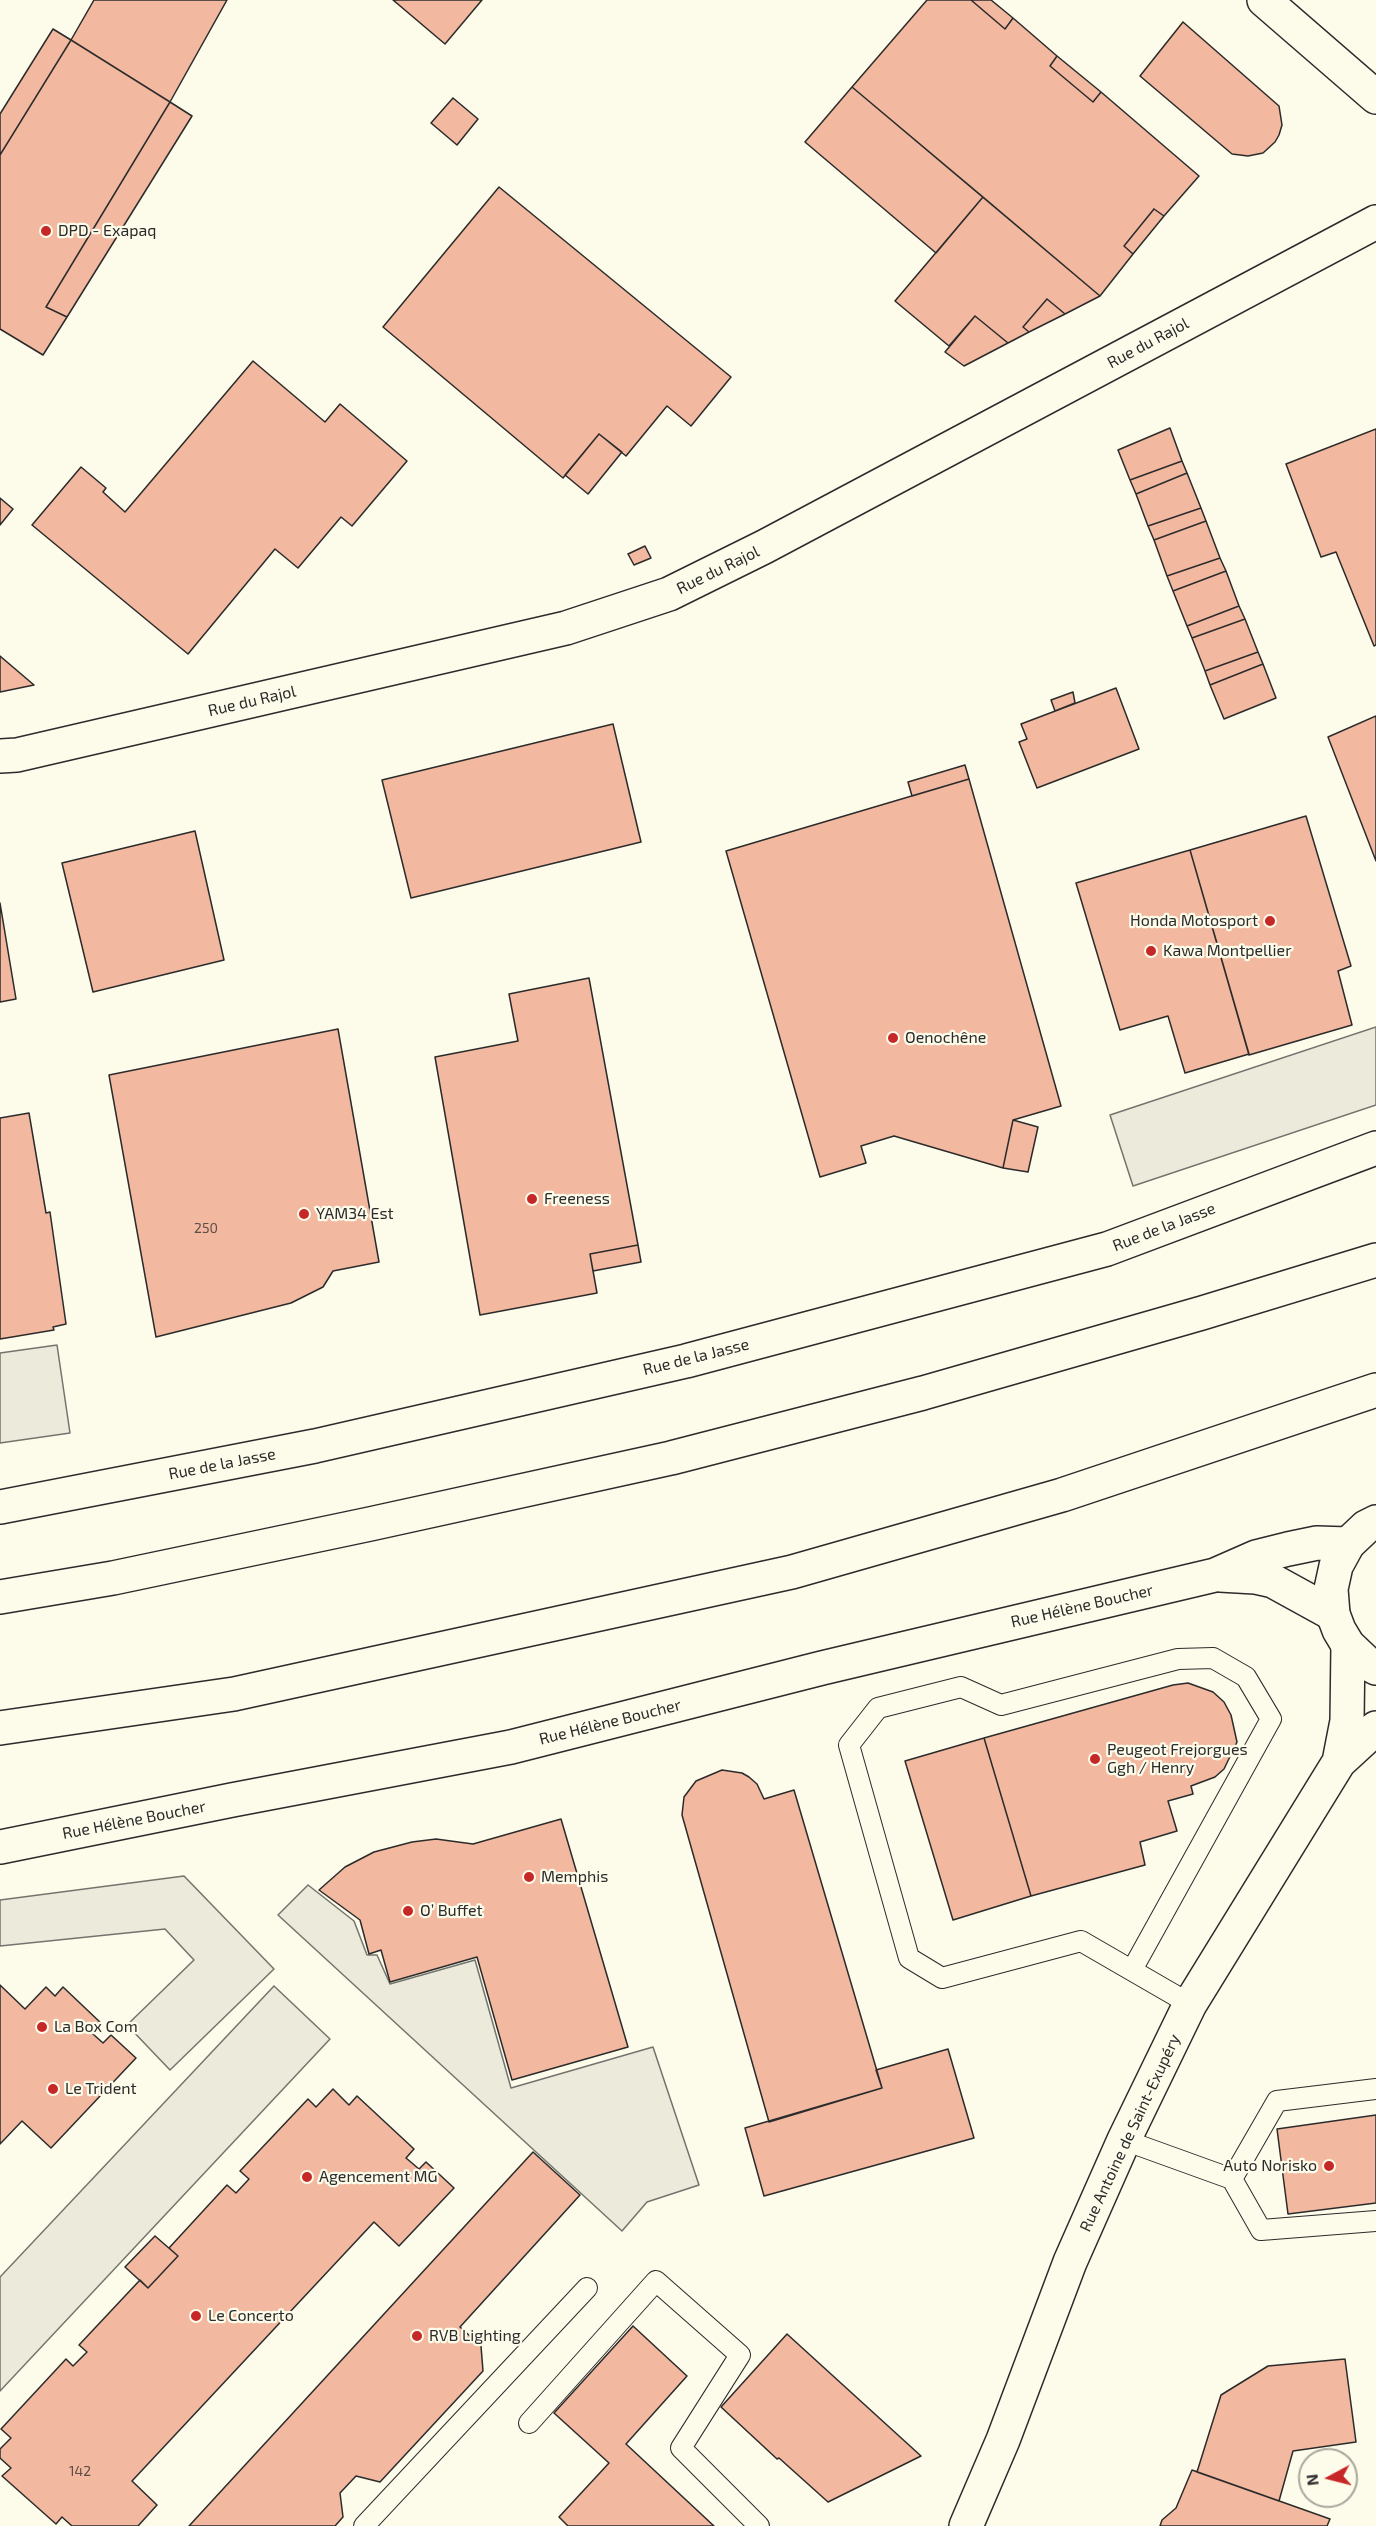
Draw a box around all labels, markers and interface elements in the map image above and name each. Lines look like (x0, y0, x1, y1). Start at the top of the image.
place label: DPD - Exapaq (58, 221, 156, 241)
marker: DPD - Exapaq (39, 224, 53, 238)
street label: Rue du Rajol (1104, 314, 1192, 372)
street label: Rue du Rajol (674, 542, 762, 598)
street label: Rue du Rajol (206, 682, 298, 720)
place label: Honda Motosport (1130, 911, 1258, 931)
marker: Honda Motosport (1263, 914, 1277, 928)
place label: Kawa Montpellier (1163, 941, 1292, 961)
marker: Kawa Montpellier (1144, 944, 1158, 958)
place label: Oenochêne (905, 1028, 986, 1048)
marker: Oenochêne (886, 1031, 900, 1045)
place label: Freeness (544, 1189, 610, 1209)
marker: Freeness (525, 1192, 539, 1206)
street label: Rue de la Jasse (1110, 1199, 1218, 1255)
place label: YAM34 Est (316, 1204, 394, 1224)
marker: YAM34 Est (297, 1207, 311, 1221)
house number: 250 (194, 1220, 218, 1236)
street label: Rue de la Jasse (641, 1335, 751, 1379)
street label: Rue de la Jasse (167, 1444, 277, 1484)
street label: Rue Hélène Boucher (1009, 1580, 1155, 1632)
street label: Rue Hélène Boucher (537, 1695, 683, 1749)
place label: Peugeot Frejorgues Ggh / Henry (1107, 1740, 1248, 1778)
marker: Peugeot Frejorgues Ggh / Henry (1088, 1752, 1102, 1766)
street label: Rue Hélène Boucher (61, 1797, 207, 1843)
place label: Memphis (541, 1867, 608, 1887)
marker: Memphis (522, 1870, 536, 1884)
place label: O’ Buffet (420, 1901, 483, 1921)
marker: O’ Buffet (401, 1904, 415, 1918)
place label: La Box Com (54, 2017, 138, 2037)
marker: La Box Com (35, 2020, 49, 2034)
street label: Rue Antoine de Saint-Exupéry (1076, 2031, 1184, 2235)
place label: Le Trident (65, 2079, 137, 2099)
marker: Le Trident (46, 2082, 60, 2096)
place label: Auto Norisko (1223, 2156, 1317, 2176)
marker: Auto Norisko (1322, 2159, 1336, 2173)
place label: Agencement MG (319, 2167, 438, 2187)
marker: Agencement MG (300, 2170, 314, 2184)
place label: Le Concerto (208, 2306, 294, 2326)
marker: Le Concerto (189, 2309, 203, 2323)
place label: RVB Lighting (429, 2326, 521, 2346)
marker: RVB Lighting (410, 2329, 424, 2343)
north arrow (1298, 2448, 1358, 2508)
house number: 142 (69, 2463, 91, 2479)
text: N (1301, 2473, 1322, 2487)

